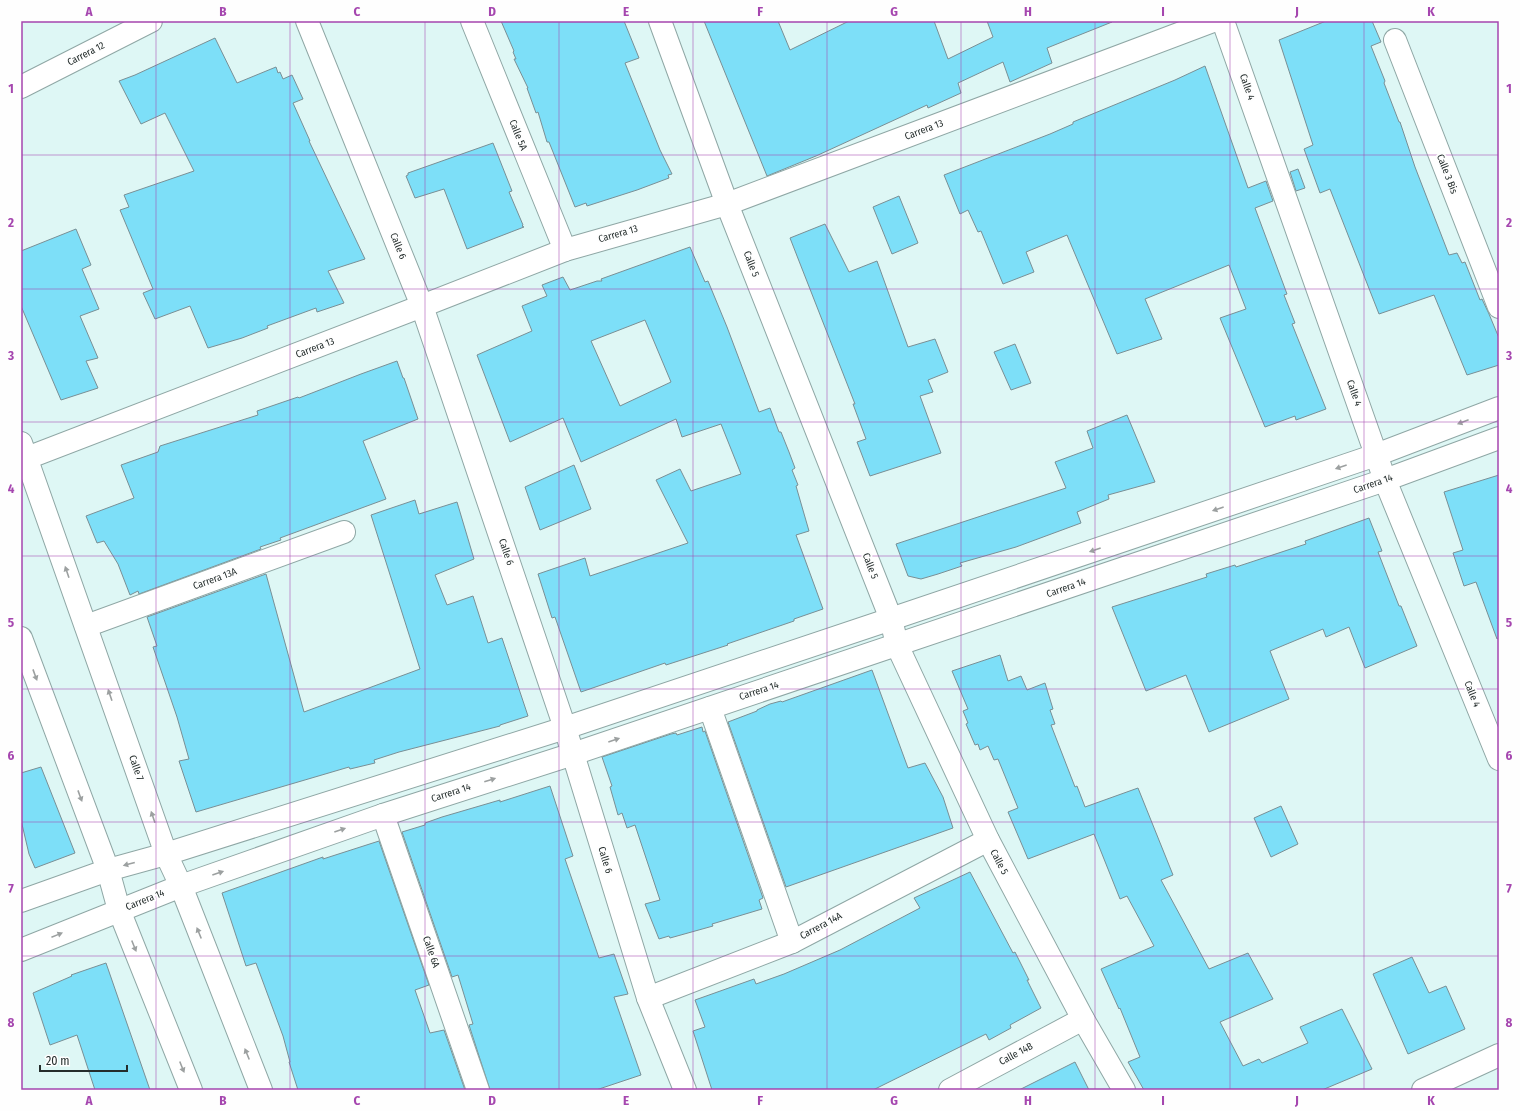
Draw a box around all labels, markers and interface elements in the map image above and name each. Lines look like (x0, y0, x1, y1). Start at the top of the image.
text: A (84, 4, 93, 19)
text: B (219, 4, 227, 19)
text: C (354, 4, 361, 19)
text: D (488, 4, 496, 19)
text: E (623, 4, 629, 19)
text: F (757, 4, 763, 19)
text: G (890, 4, 898, 19)
text: H (1024, 4, 1032, 19)
text: I (1161, 4, 1165, 19)
text: J (1294, 4, 1299, 19)
text: K (1427, 4, 1435, 19)
street label: Carrera 12 (65, 39, 107, 68)
street label: Calle 4 (1237, 72, 1257, 102)
text: 1 (8, 81, 14, 96)
text: 1 (1506, 81, 1512, 96)
street label: Carrera 13 (903, 117, 945, 143)
street label: Calle 5A (506, 118, 530, 153)
street label: Calle 3 Bis (1434, 153, 1460, 195)
text: 2 (7, 215, 14, 230)
text: 2 (1505, 215, 1512, 230)
street label: Carrera 13 (597, 223, 640, 245)
street label: Calle 6 (387, 231, 409, 261)
street label: Calle 5 (741, 249, 762, 279)
street label: Carrera 13 (294, 335, 336, 361)
text: 3 (7, 348, 14, 363)
text: 3 (1505, 348, 1512, 363)
street label: Calle 4 (1344, 378, 1364, 408)
one-way arrow (1456, 419, 1468, 425)
one-way arrow (1334, 464, 1346, 470)
street label: Carrera 14 (1352, 472, 1394, 496)
text: 4 (8, 481, 15, 496)
text: 4 (1506, 481, 1513, 496)
one-way arrow (1211, 506, 1223, 512)
street label: Calle 6 (496, 537, 516, 567)
one-way arrow (1088, 548, 1100, 554)
street label: Calle 5 (860, 551, 881, 581)
street label: Carrera 13A (192, 565, 239, 592)
one-way arrow (64, 566, 70, 578)
street label: Carrera 14 (1045, 576, 1087, 600)
text: 5 (8, 615, 14, 630)
text: 5 (1506, 615, 1512, 630)
one-way arrow (32, 669, 38, 681)
street label: Carrera 14 (738, 679, 780, 703)
street label: Calle 4 (1461, 679, 1483, 709)
one-way arrow (107, 688, 113, 700)
one-way arrow (608, 737, 620, 743)
text: 6 (8, 748, 15, 763)
text: 6 (1506, 748, 1513, 763)
street label: Calle 7 (126, 754, 146, 782)
one-way arrow (485, 777, 497, 783)
street label: Carrera 14 (430, 781, 472, 805)
one-way arrow (78, 791, 84, 803)
one-way arrow (150, 811, 156, 823)
one-way arrow (335, 827, 347, 833)
street label: Calle 6 (595, 845, 615, 875)
street label: Calle 5 (987, 847, 1011, 877)
one-way arrow (122, 861, 134, 867)
one-way arrow (212, 870, 224, 876)
text: 7 (8, 881, 14, 896)
text: 7 (1506, 881, 1512, 896)
street label: Carrera 14 (124, 887, 166, 913)
street label: Carrera 14A (798, 910, 845, 942)
one-way arrow (196, 926, 202, 938)
one-way arrow (52, 932, 64, 938)
street label: Calle 6A (420, 935, 442, 970)
one-way arrow (131, 941, 137, 953)
text: 8 (8, 1015, 15, 1030)
text: 8 (1506, 1015, 1513, 1030)
street label: Calle 14B (997, 1040, 1035, 1068)
scale bar (40, 1047, 127, 1073)
one-way arrow (244, 1048, 250, 1059)
text: 20 m (46, 1054, 70, 1068)
one-way arrow (179, 1062, 185, 1074)
text: A (84, 1093, 93, 1108)
text: B (219, 1093, 227, 1108)
text: C (354, 1093, 361, 1108)
text: D (488, 1093, 496, 1108)
text: E (623, 1093, 629, 1108)
text: F (757, 1093, 763, 1108)
text: G (890, 1093, 898, 1108)
text: H (1024, 1093, 1032, 1108)
text: I (1161, 1093, 1165, 1108)
text: J (1294, 1093, 1299, 1108)
text: K (1427, 1093, 1435, 1108)

